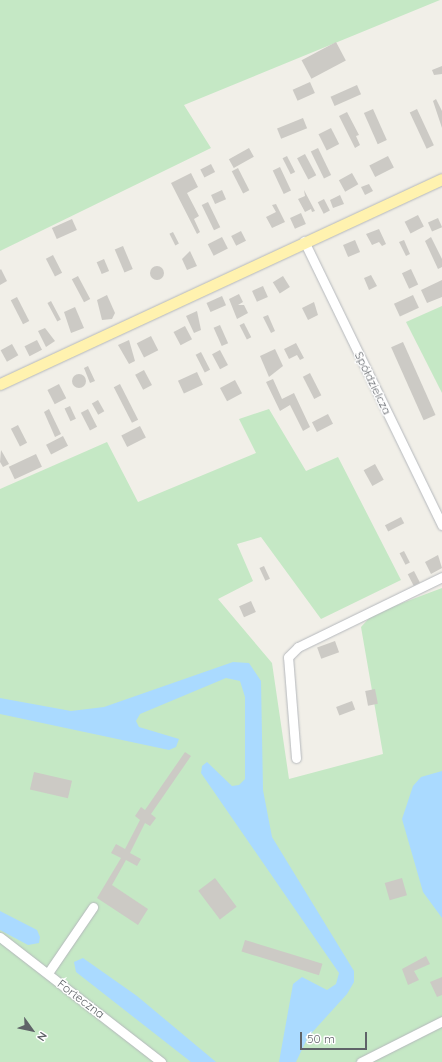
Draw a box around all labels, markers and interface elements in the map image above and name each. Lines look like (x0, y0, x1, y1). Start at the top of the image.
street label: Spółdzielcza (352, 349, 394, 417)
street label: Forteczna (55, 977, 107, 1021)
north arrow (12, 1010, 52, 1050)
scale bar (302, 1024, 369, 1050)
text: N (34, 1029, 50, 1044)
text: 50 m (307, 1031, 335, 1046)

